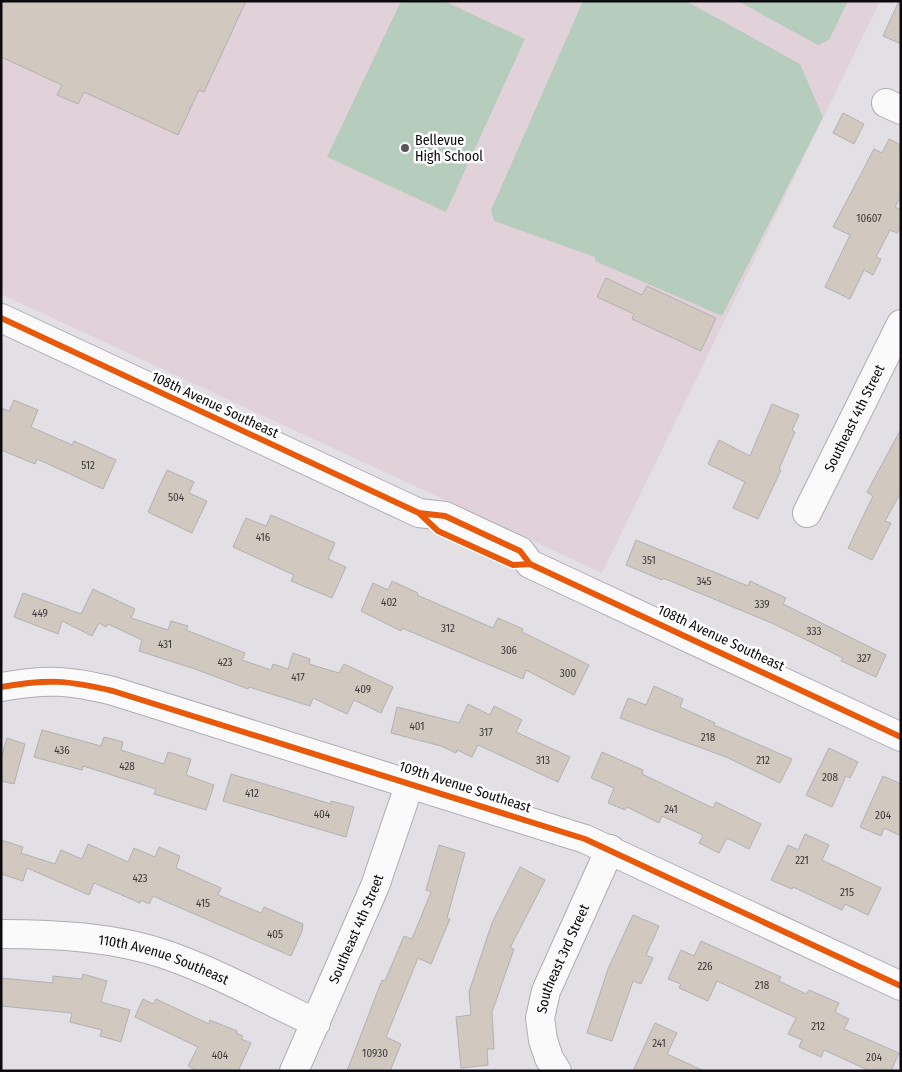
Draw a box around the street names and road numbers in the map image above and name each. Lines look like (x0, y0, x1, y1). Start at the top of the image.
street label: Southeast 4th Street (820, 361, 888, 474)
street label: 108th Avenue Southeast (149, 368, 282, 442)
street label: 108th Avenue Southeast (655, 601, 788, 675)
street label: 109th Avenue Southeast (397, 758, 534, 816)
street label: Southeast 4th Street (325, 872, 387, 986)
street label: Southeast 3rd Street (533, 901, 593, 1015)
street label: 110th Avenue Southeast (97, 931, 232, 988)

